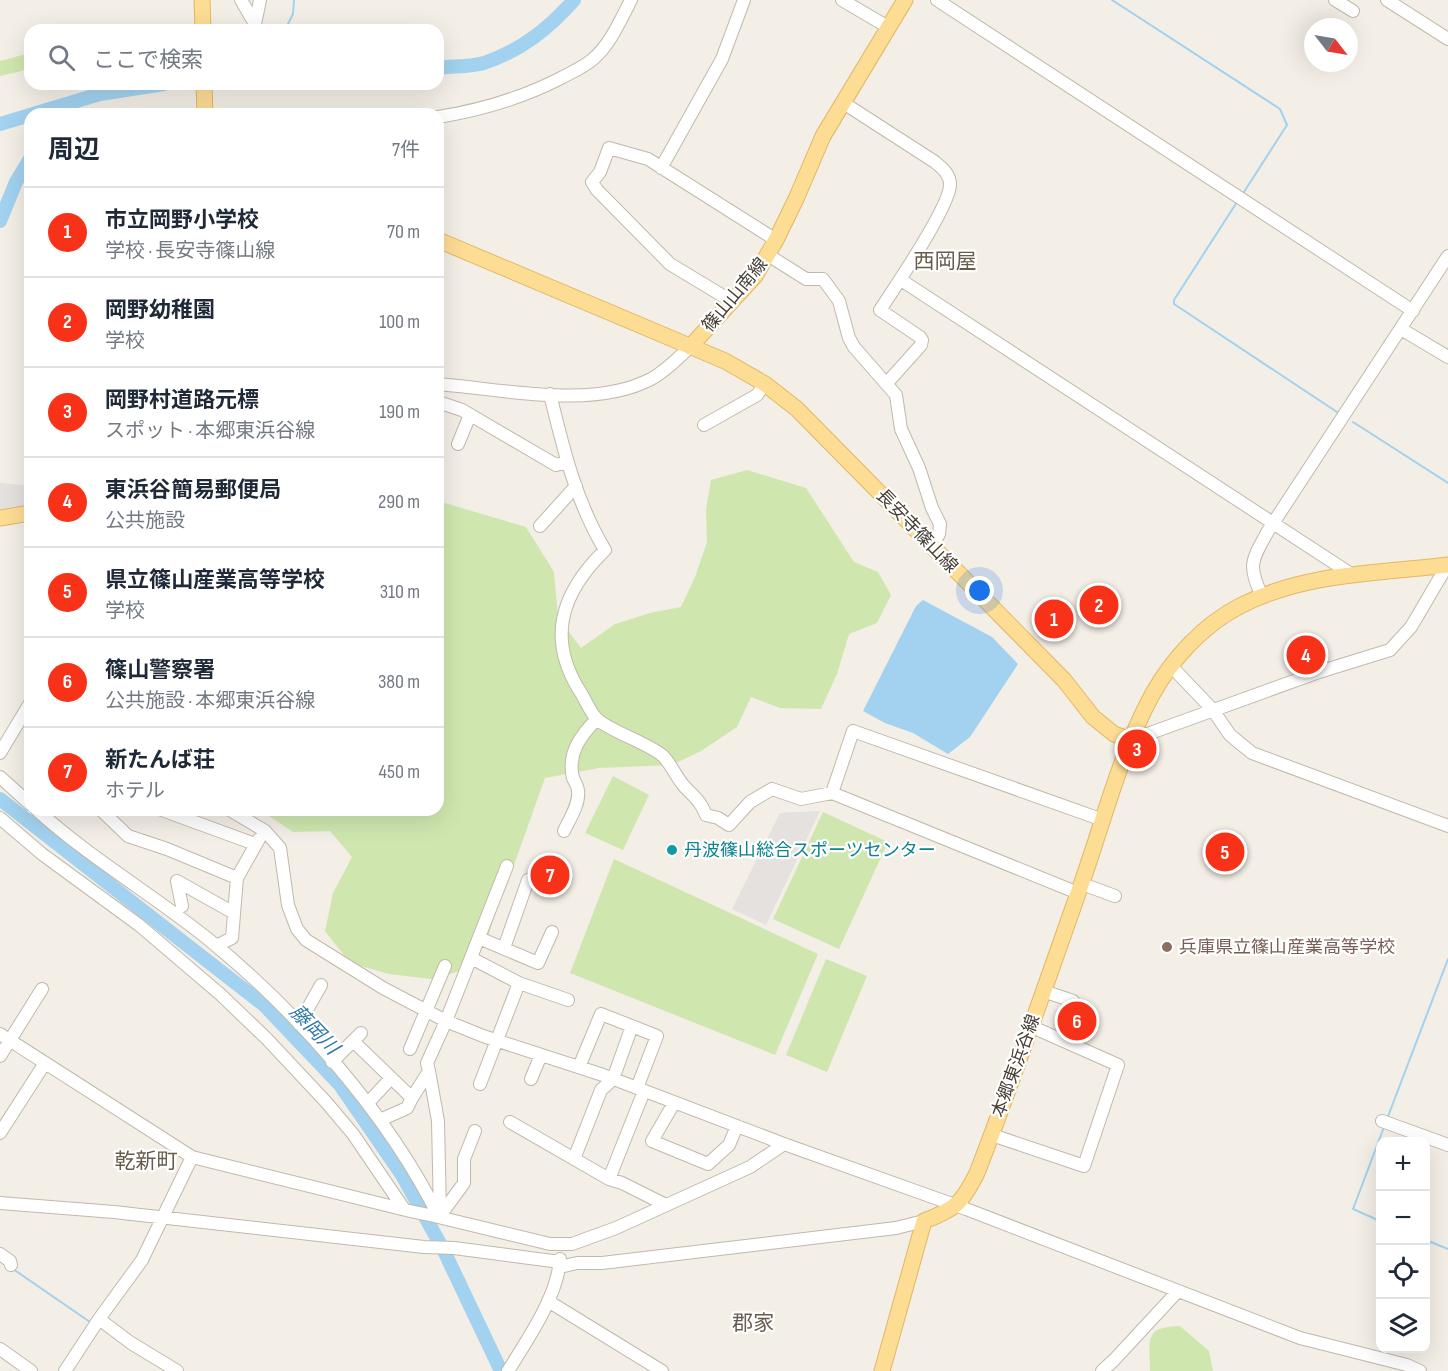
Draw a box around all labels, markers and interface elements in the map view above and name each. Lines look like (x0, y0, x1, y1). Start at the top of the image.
north arrow (1304, 18, 1358, 72)
search box (24, 24, 444, 90)
icon: search (45, 41, 78, 74)
text: ここで検索 (93, 47, 203, 74)
text: 周辺 (48, 135, 100, 166)
text: 7件 (392, 138, 420, 162)
text: 市立岡野小学校 (105, 207, 259, 234)
text: 1 (64, 220, 71, 244)
text: 70 m (387, 220, 420, 244)
text: 学校 · 長安寺篠山線 (105, 239, 275, 263)
district label: 西岡屋 (914, 249, 977, 274)
street label: 篠山山南線 (698, 254, 772, 336)
text: 岡野幼稚園 (105, 297, 215, 324)
text: 2 (63, 310, 72, 334)
text: 100 m (379, 310, 420, 334)
text: 学校 (105, 329, 145, 353)
text: 岡野村道路元標 (105, 387, 259, 414)
text: 3 (63, 400, 72, 424)
text: 190 m (379, 400, 420, 424)
text: スポット · 本郷東浜谷線 (105, 419, 315, 443)
text: 東浜谷簡易郵便局 (105, 477, 281, 504)
street label: 長安寺篠山線 (872, 485, 962, 577)
text: 4 (63, 490, 72, 514)
text: 290 m (378, 490, 420, 514)
text: 公共施設 (105, 509, 185, 533)
text: 県立篠山産業高等学校 (105, 567, 325, 594)
your location (965, 576, 994, 605)
text: 5 (63, 580, 72, 604)
text: 310 m (380, 580, 420, 604)
pin: 2 (1080, 582, 1118, 628)
pin: 1 (1034, 596, 1074, 642)
text: 学校 (105, 599, 145, 623)
pin: 4 (1286, 632, 1326, 678)
text: 篠山警察署 (105, 657, 215, 684)
text: 6 (63, 670, 72, 694)
text: 380 m (378, 670, 420, 694)
text: 公共施設 · 本郷東浜谷線 (105, 689, 315, 713)
pin: 3 (1118, 726, 1156, 771)
text: 新たんば荘 (105, 747, 215, 774)
text: 7 (63, 760, 72, 784)
text: 450 m (379, 760, 420, 784)
text: ホテル (105, 779, 165, 803)
pin: 5 (1206, 830, 1244, 874)
place label: 丹波篠山総合スポーツセンター (684, 840, 936, 861)
marker: 丹波篠山総合スポーツセンター (665, 843, 679, 857)
pin: 7 (530, 852, 570, 898)
place label: 兵庫県立篠山産業高等学校 (1179, 937, 1395, 958)
marker: 兵庫県立篠山産業高等学校 (1160, 940, 1174, 954)
pin: 6 (1058, 998, 1096, 1044)
water label: 藤岡川 (285, 1000, 345, 1061)
street label: 本郷東浜谷線 (988, 1012, 1044, 1120)
map controls (1376, 1137, 1430, 1353)
button: + (1376, 1137, 1430, 1191)
district label: 乾新町 (115, 1149, 178, 1174)
button: − (1376, 1191, 1430, 1245)
button: locate (1376, 1245, 1430, 1299)
button: layers (1376, 1299, 1430, 1353)
district label: 郡家 (732, 1311, 774, 1336)

